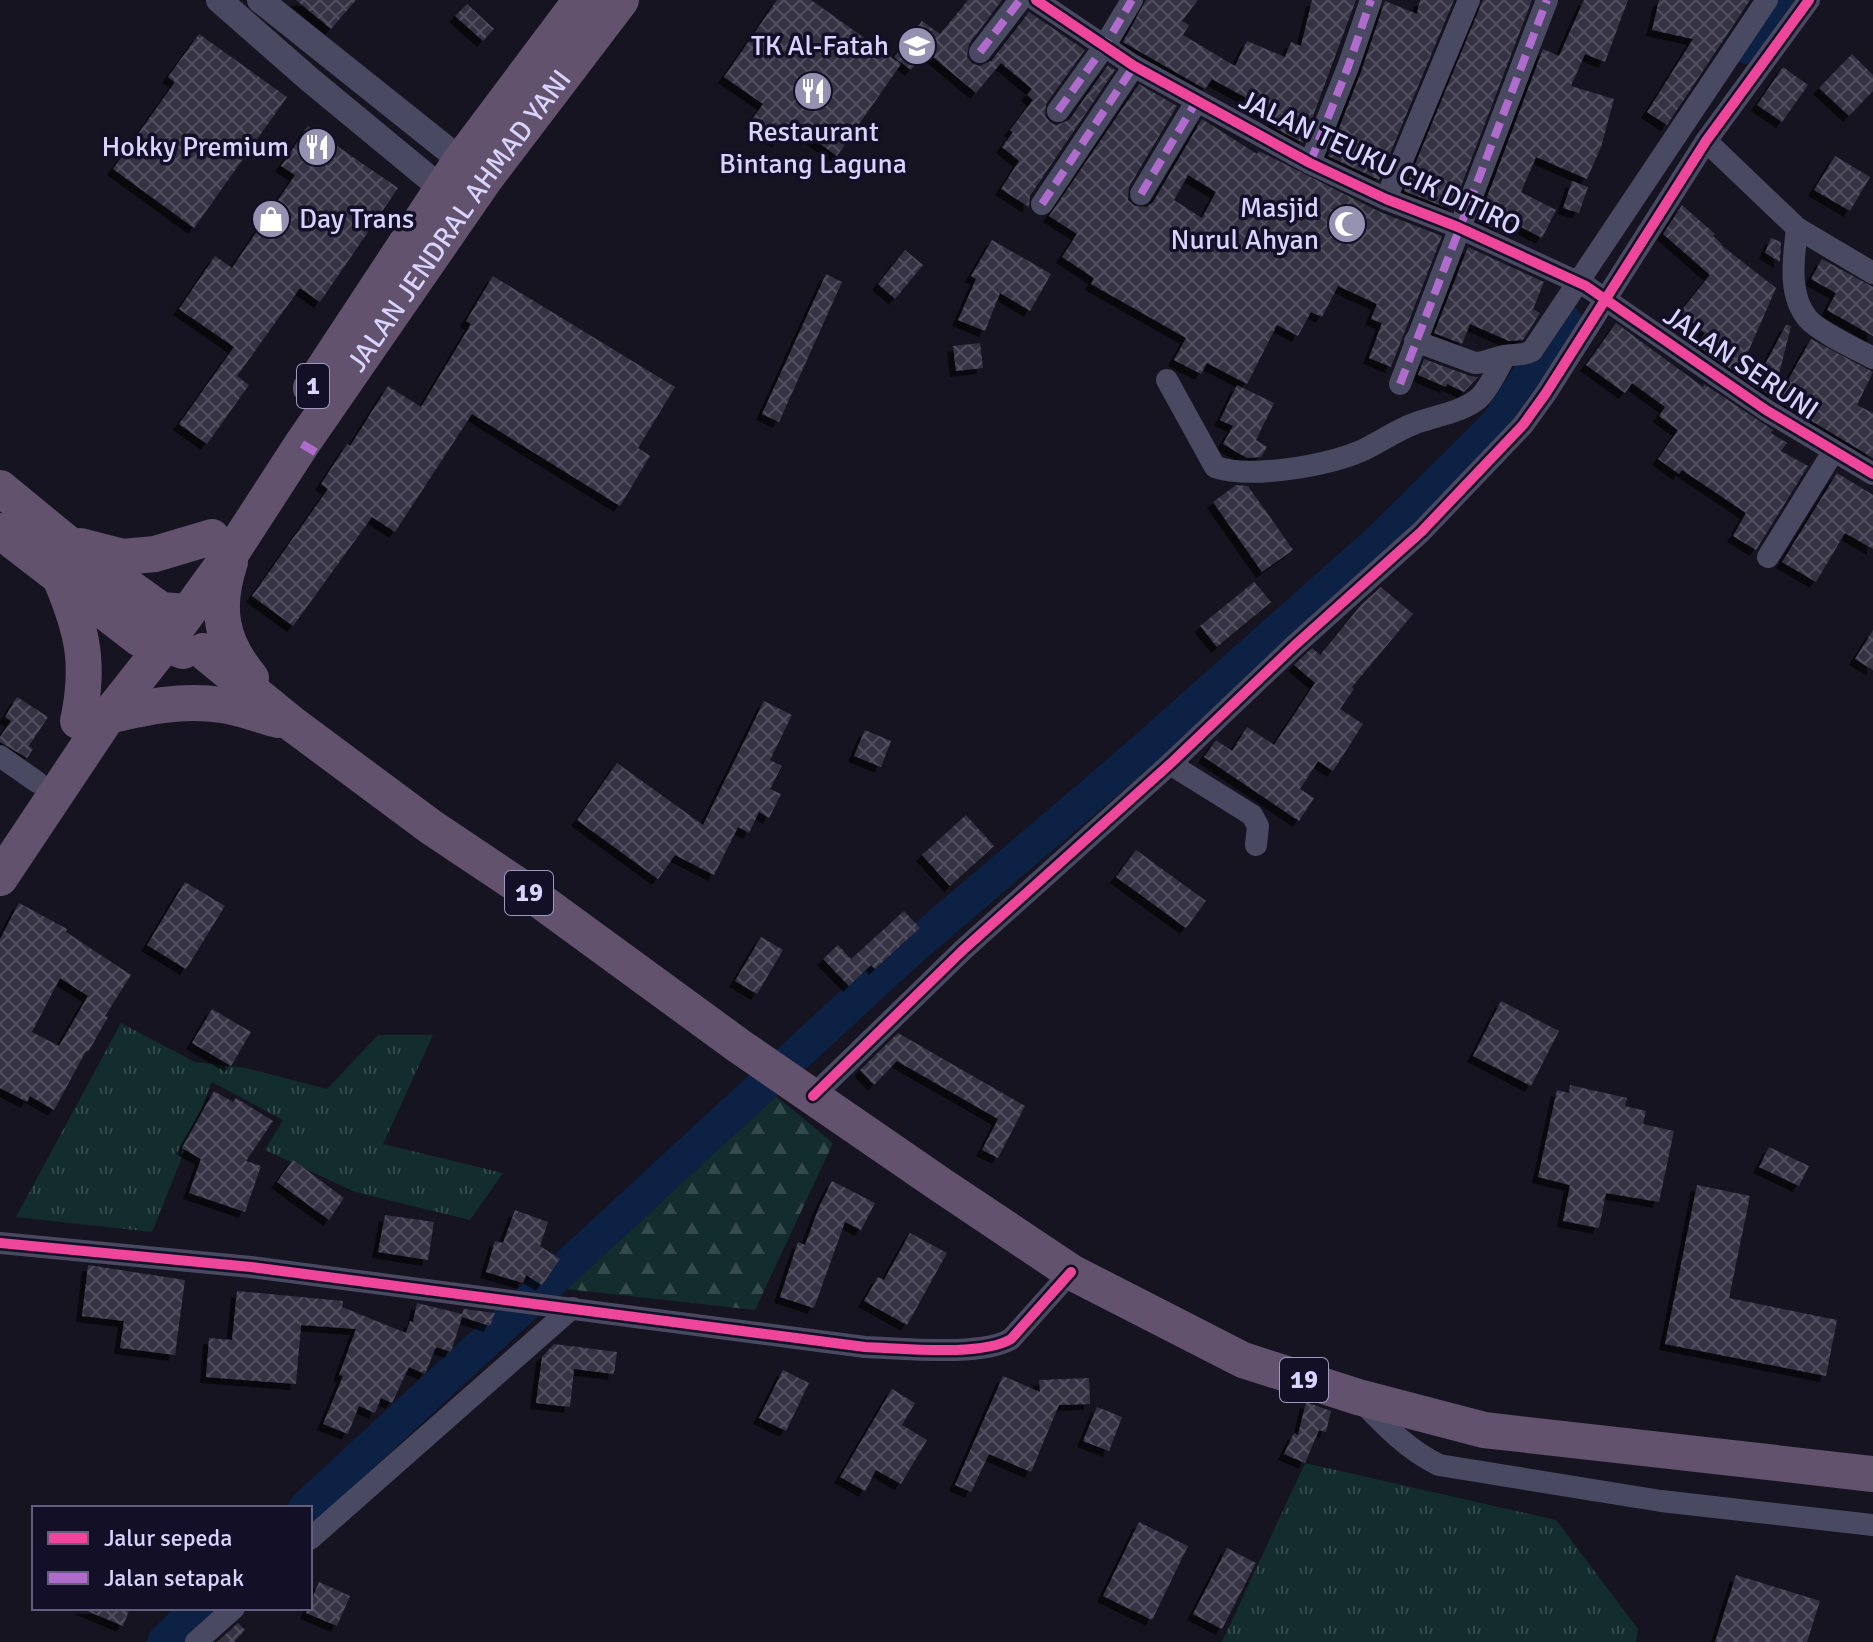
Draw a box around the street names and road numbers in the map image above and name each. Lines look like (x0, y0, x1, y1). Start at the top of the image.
street label: JALAN JENDRAL AHMAD YANI (340, 63, 579, 378)
street label: JALAN TEUKU CIK DITIRO (1234, 83, 1526, 243)
street label: JALAN SERUNI (1657, 299, 1825, 427)
road number: 1 (297, 364, 329, 408)
road number: 19 (505, 871, 553, 915)
road number: 19 (1280, 1358, 1328, 1402)

